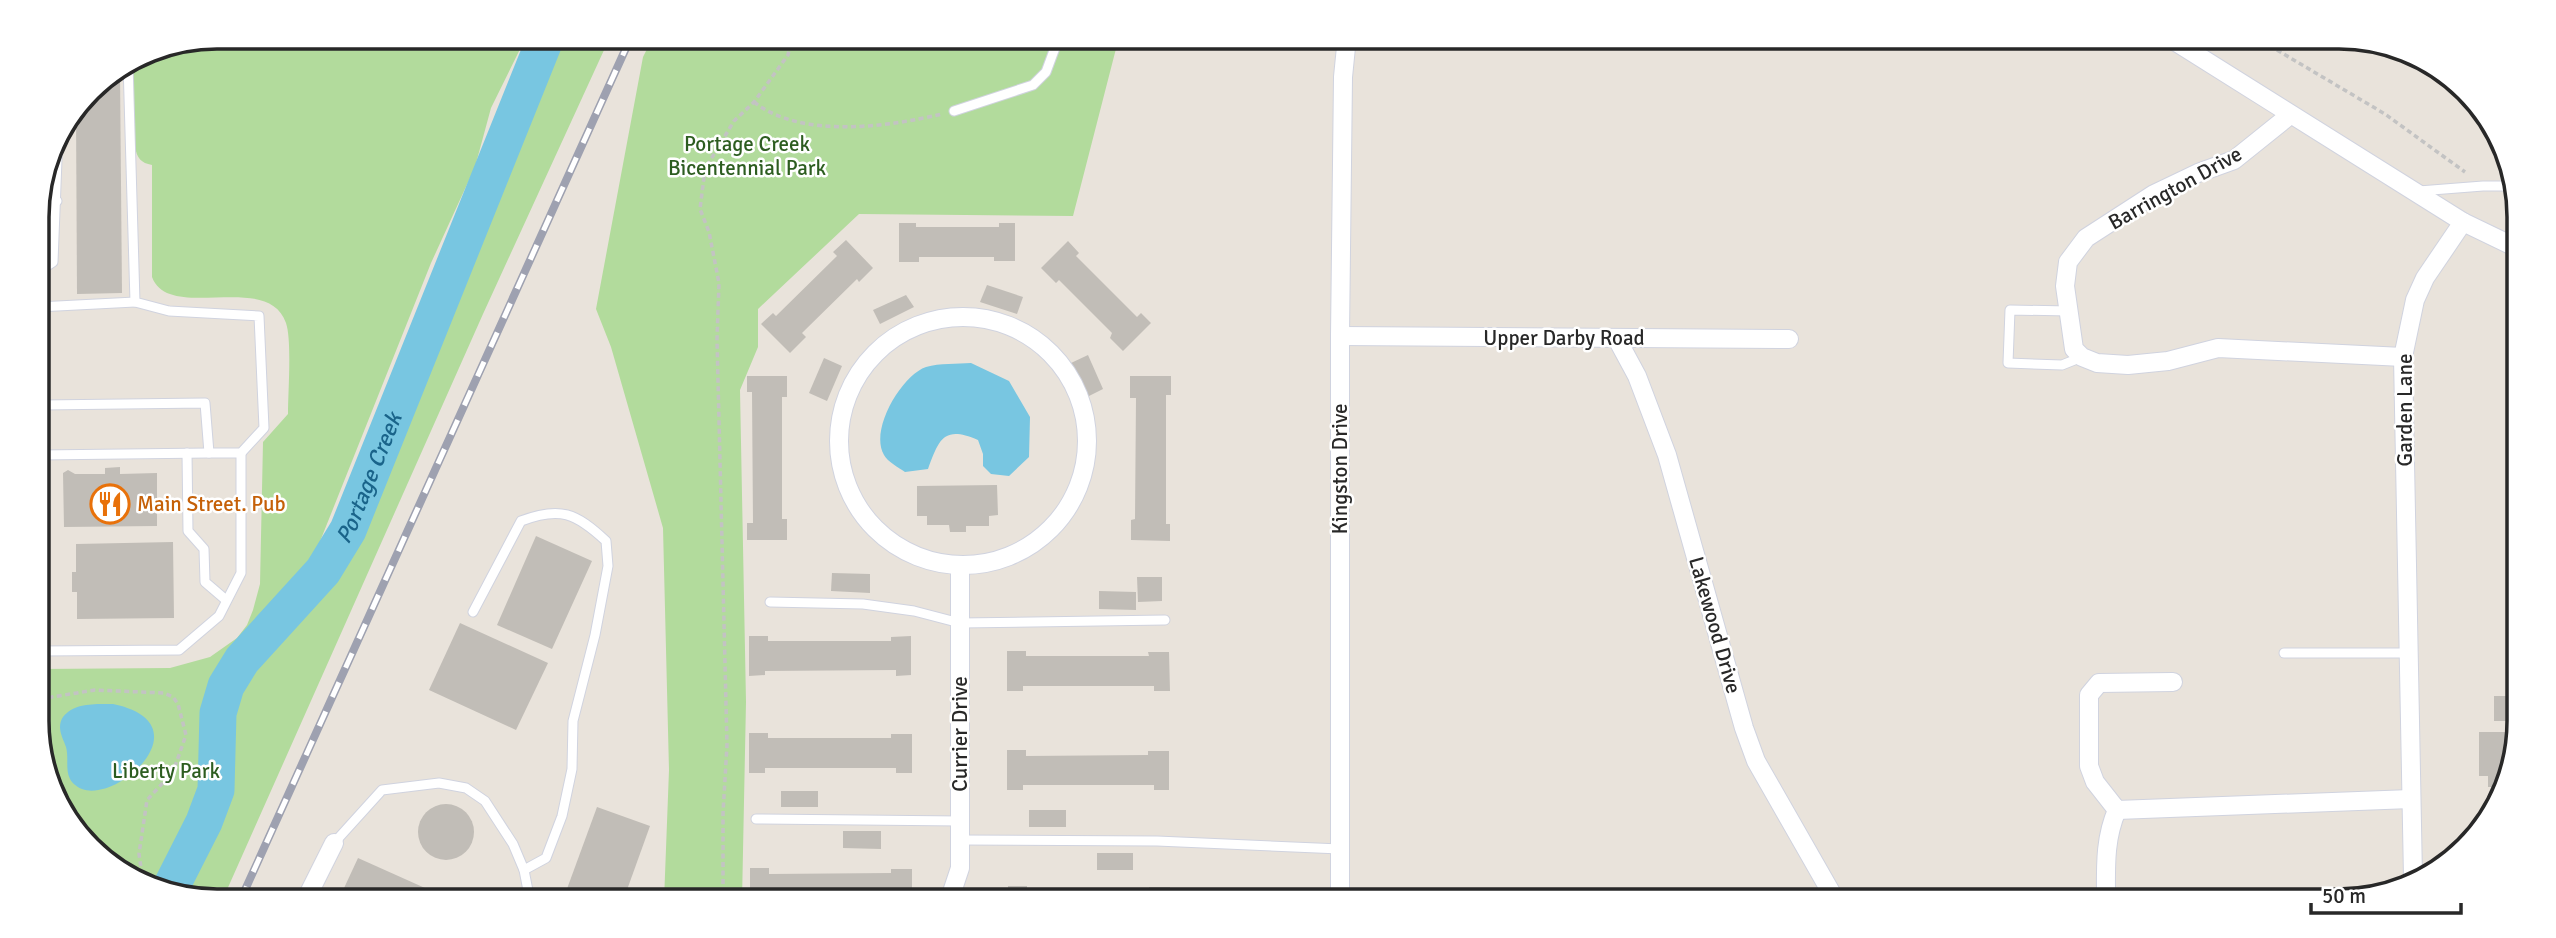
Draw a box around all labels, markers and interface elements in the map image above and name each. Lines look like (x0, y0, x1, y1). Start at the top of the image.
park label: Portage Creek Bicentennial Park (668, 131, 827, 181)
street label: Barrington Drive (2104, 141, 2246, 235)
street label: Upper Darby Road (1483, 325, 1645, 351)
street label: Garden Lane (2392, 354, 2418, 466)
street label: Kingston Drive (1327, 403, 1353, 535)
water label: Portage Creek (329, 406, 409, 549)
restaurant icon: Main Street. Pub (89, 483, 131, 525)
place label: Main Street. Pub (137, 491, 285, 517)
street label: Lakewood Drive (1683, 554, 1747, 696)
street label: Currier Drive (947, 676, 973, 792)
park label: Liberty Park (112, 758, 221, 784)
scale bar (2311, 872, 2462, 916)
text: 50 m (2322, 883, 2366, 909)

